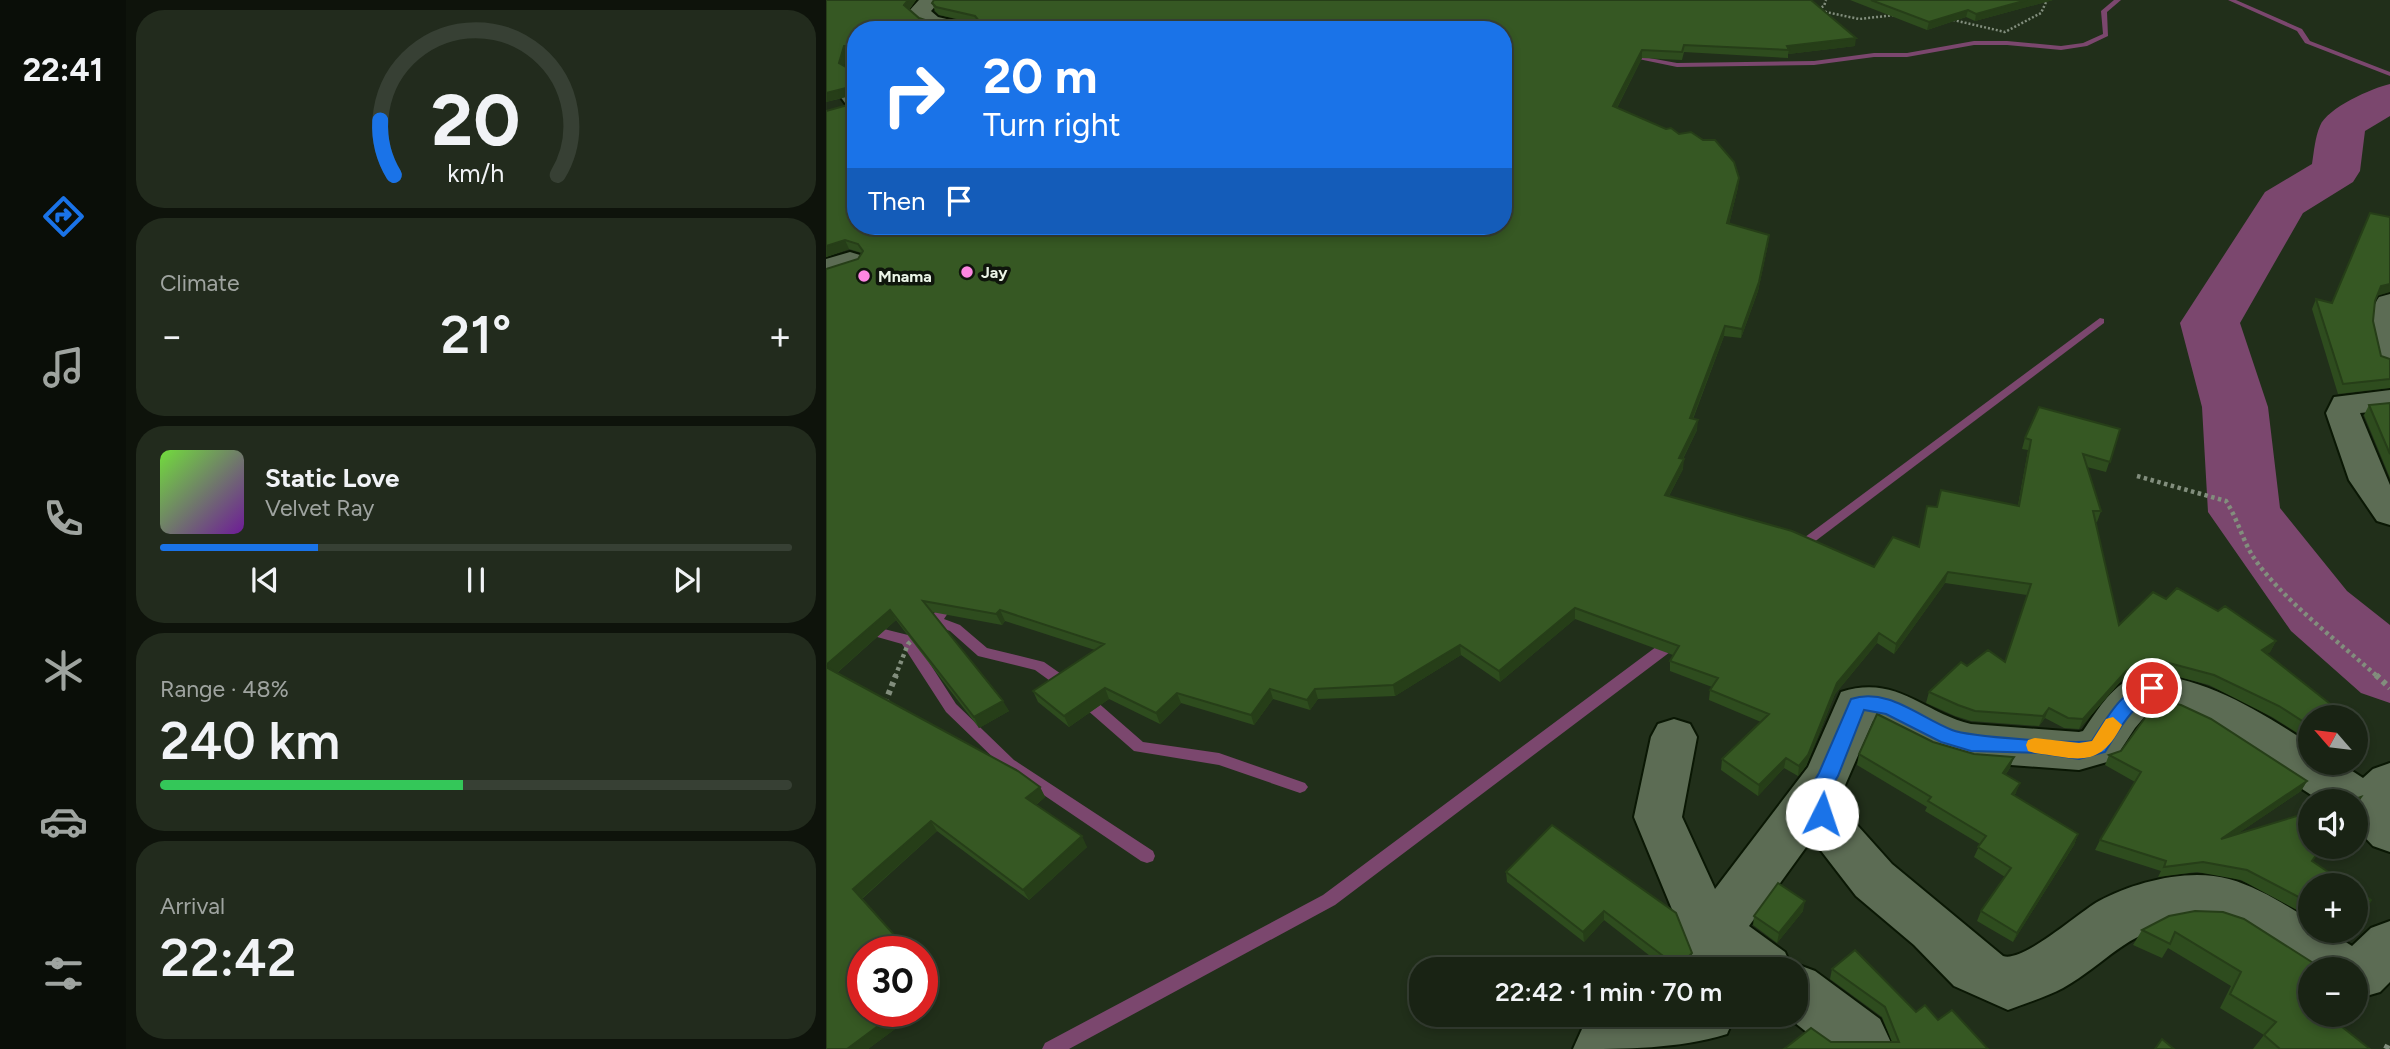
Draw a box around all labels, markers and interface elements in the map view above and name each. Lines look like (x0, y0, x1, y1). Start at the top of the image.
text: 20 m (983, 46, 1098, 105)
icon: right (868, 49, 959, 140)
text: 22:41 (23, 51, 103, 89)
text: 20 (431, 76, 521, 163)
text: Turn right (983, 106, 1121, 144)
text: km/h (447, 158, 505, 188)
icon: arrive (940, 182, 978, 220)
text: Then (868, 185, 926, 217)
icon: directions (39, 192, 88, 241)
place label: Jay (981, 263, 1008, 282)
marker: Jay (959, 264, 975, 280)
place label: Mnama (878, 267, 932, 286)
marker: Mnama (856, 268, 872, 284)
text: Climate (160, 269, 239, 297)
text: 21° (441, 304, 511, 366)
text: − (160, 313, 184, 359)
text: + (768, 313, 792, 359)
icon: music (39, 343, 88, 392)
text: Static Love (265, 462, 399, 494)
icon: phone (39, 494, 88, 543)
text: Velvet Ray (265, 494, 374, 522)
icon: previous (246, 561, 284, 599)
icon: pause (457, 561, 495, 599)
icon: next (668, 561, 706, 599)
icon: climate (39, 646, 88, 695)
pin (2122, 658, 2182, 718)
icon: arrive (2133, 669, 2171, 707)
text: Range · 48% (160, 675, 289, 703)
north arrow (2298, 705, 2368, 775)
map controls (2298, 705, 2368, 1027)
text: 240 km (160, 710, 340, 772)
position arrow (1785, 777, 1859, 851)
button: sound (2298, 789, 2368, 859)
icon: car (39, 797, 88, 846)
button: + (2298, 873, 2368, 943)
text: Arrival (160, 892, 225, 920)
text: 22:42 (160, 927, 296, 989)
speed limit sign: 30 (847, 936, 938, 1027)
icon: filters (39, 949, 88, 998)
button: − (2298, 957, 2368, 1027)
text: 22:42 · 1 min · 70 m (1495, 976, 1722, 1008)

